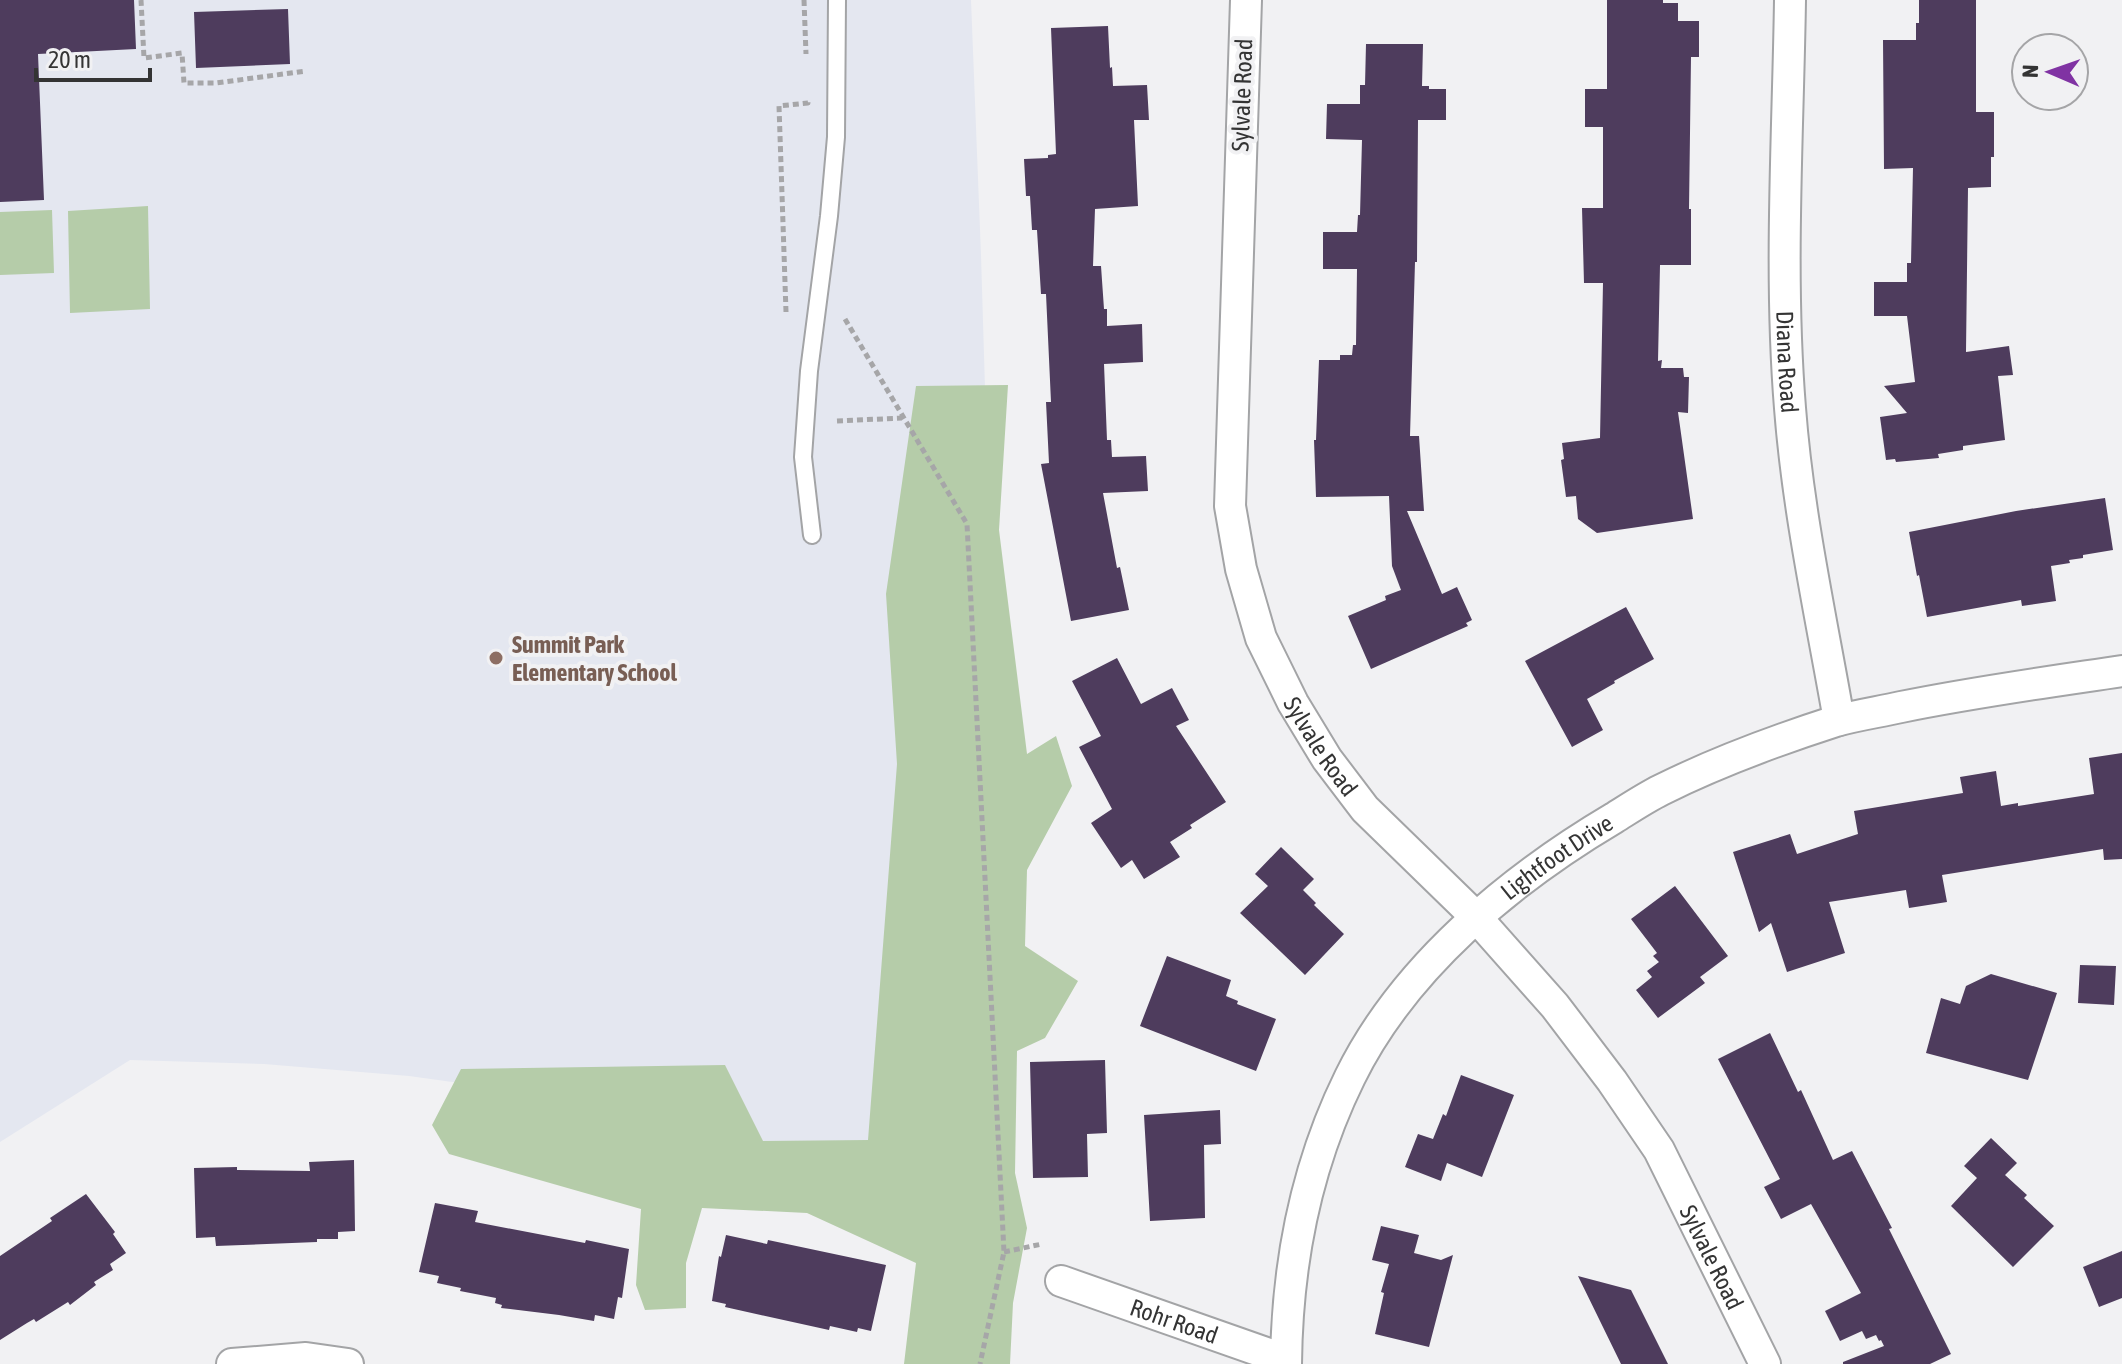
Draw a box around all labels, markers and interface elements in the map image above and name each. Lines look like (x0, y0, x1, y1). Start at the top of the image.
scale bar (36, 32, 150, 82)
north arrow (2010, 32, 2090, 112)
street label: Sylvale Road (1227, 38, 1257, 152)
text: 20 m (48, 46, 91, 73)
text: N (2017, 64, 2043, 78)
street label: Diana Road (1772, 311, 1804, 414)
place label: Summit Park Elementary School (512, 631, 678, 686)
marker: Summit Park Elementary School (487, 649, 505, 667)
street label: Sylvale Road (1279, 693, 1363, 801)
street label: Lightfoot Drive (1495, 809, 1617, 905)
street label: Sylvale Road (1675, 1201, 1749, 1314)
street label: Rohr Road (1127, 1293, 1222, 1349)

